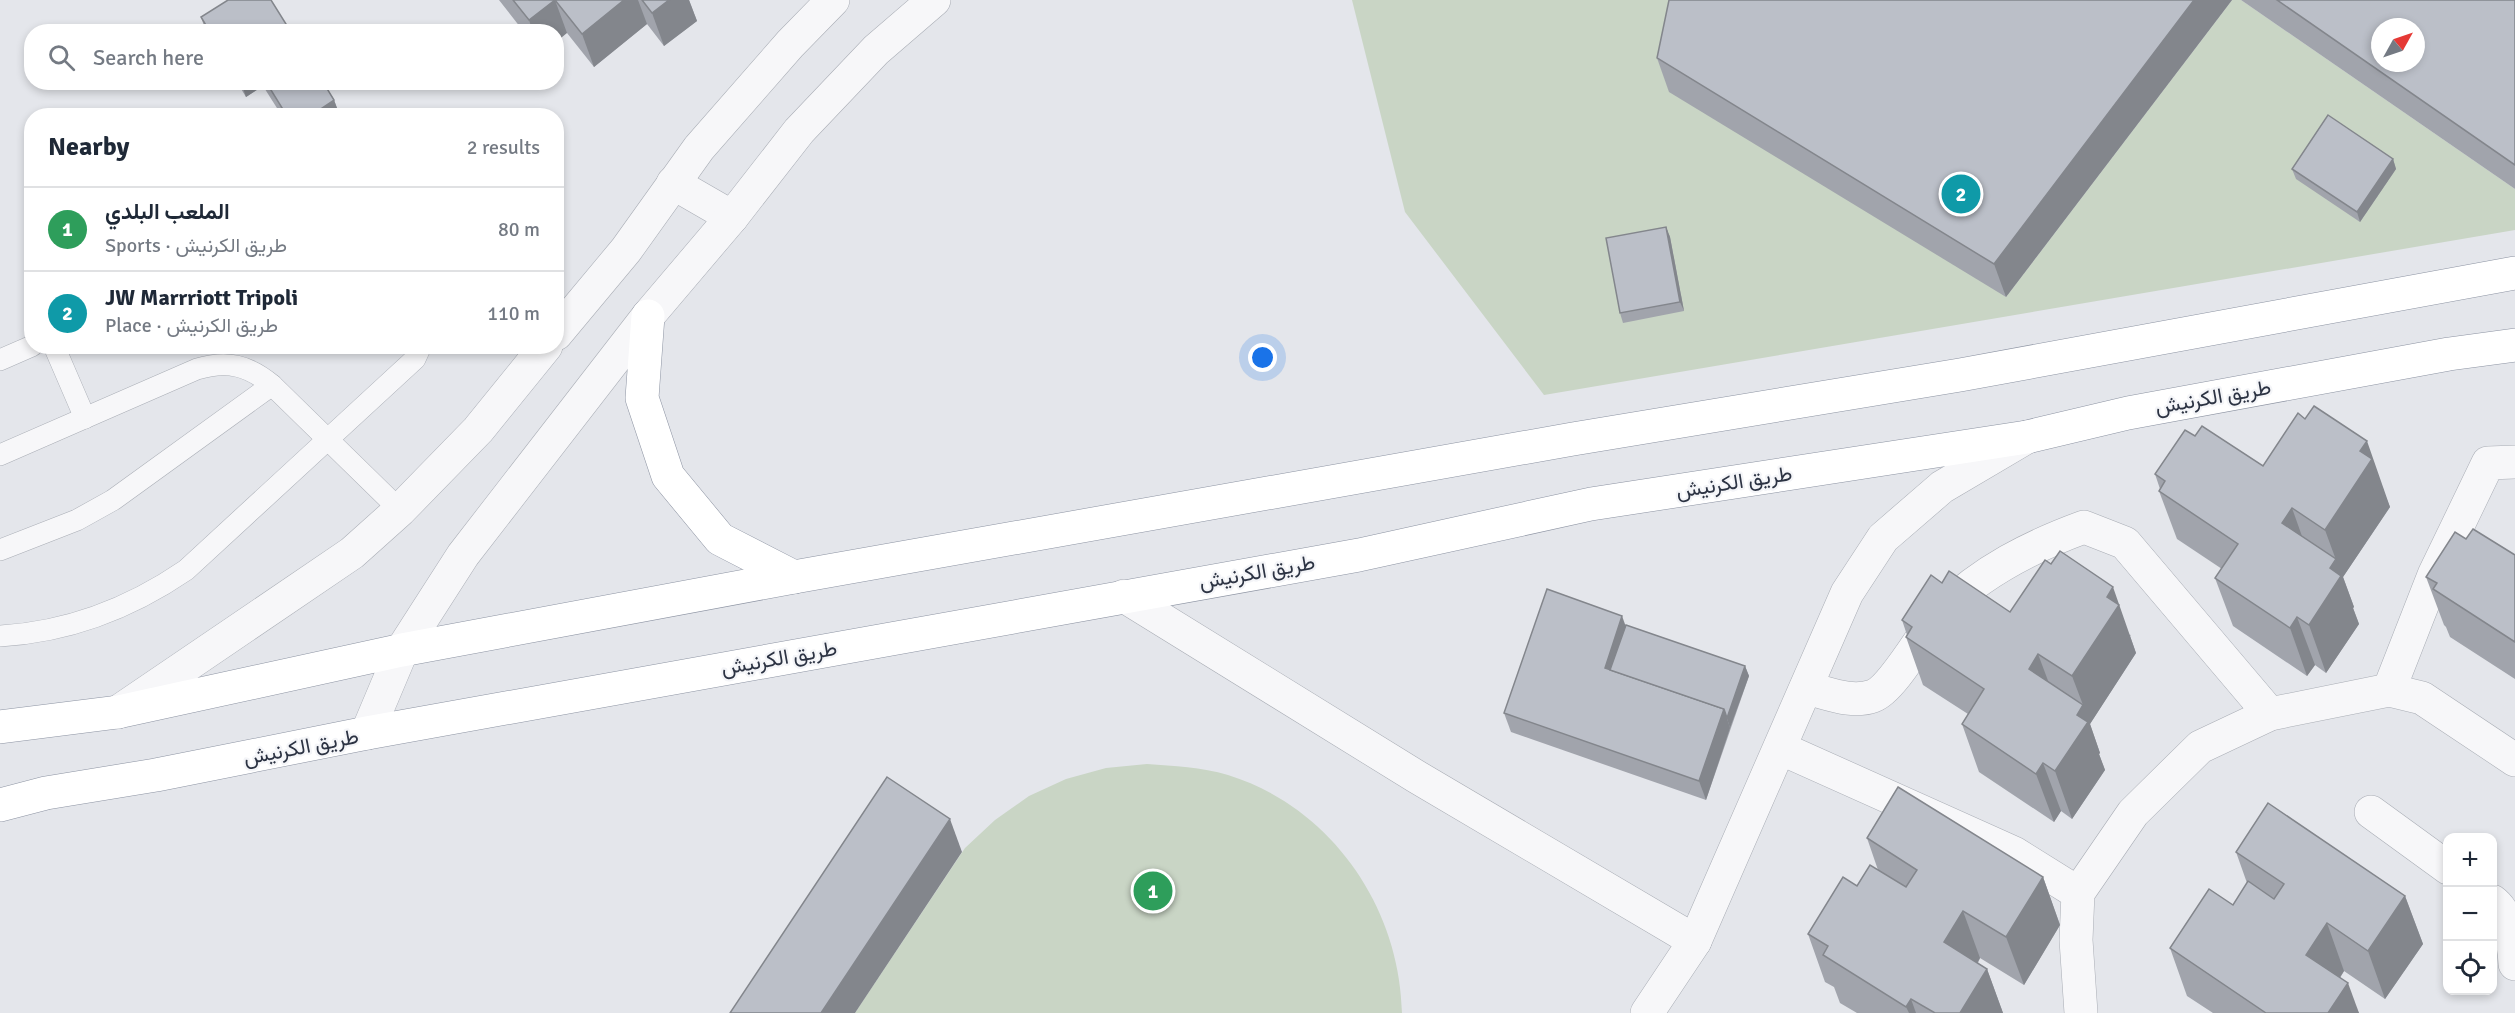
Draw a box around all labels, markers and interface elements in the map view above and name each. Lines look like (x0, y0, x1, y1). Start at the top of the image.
north arrow (2371, 18, 2425, 72)
search box (24, 24, 564, 90)
icon: search (45, 41, 78, 74)
text: Search here (93, 44, 204, 71)
text: Nearby (48, 131, 129, 163)
text: 2 results (467, 135, 540, 160)
pin: 2 (1942, 172, 1980, 216)
text: الملعب البلدي (105, 198, 230, 225)
text: 1 (62, 217, 73, 242)
text: 80 m (498, 217, 540, 242)
text: Sports · طريق الكرنيش (105, 233, 287, 258)
text: JW Marrriott Tripoli (105, 284, 298, 311)
text: 2 (62, 301, 73, 326)
text: 110 m (487, 301, 540, 326)
text: Place · طريق الكرنيش (105, 313, 278, 338)
your location (1248, 343, 1277, 372)
street label: طريق الكرنيش (2153, 374, 2273, 420)
street label: طريق الكرنيش (1674, 460, 1794, 504)
street label: طريق الكرنيش (1197, 549, 1317, 595)
street label: طريق الكرنيش (719, 635, 839, 681)
street label: طريق الكرنيش (241, 723, 361, 771)
map controls (2443, 833, 2497, 995)
button: + (2443, 833, 2497, 887)
pin: 1 (1134, 868, 1172, 914)
button: − (2443, 887, 2497, 941)
button: locate (2443, 941, 2497, 995)

